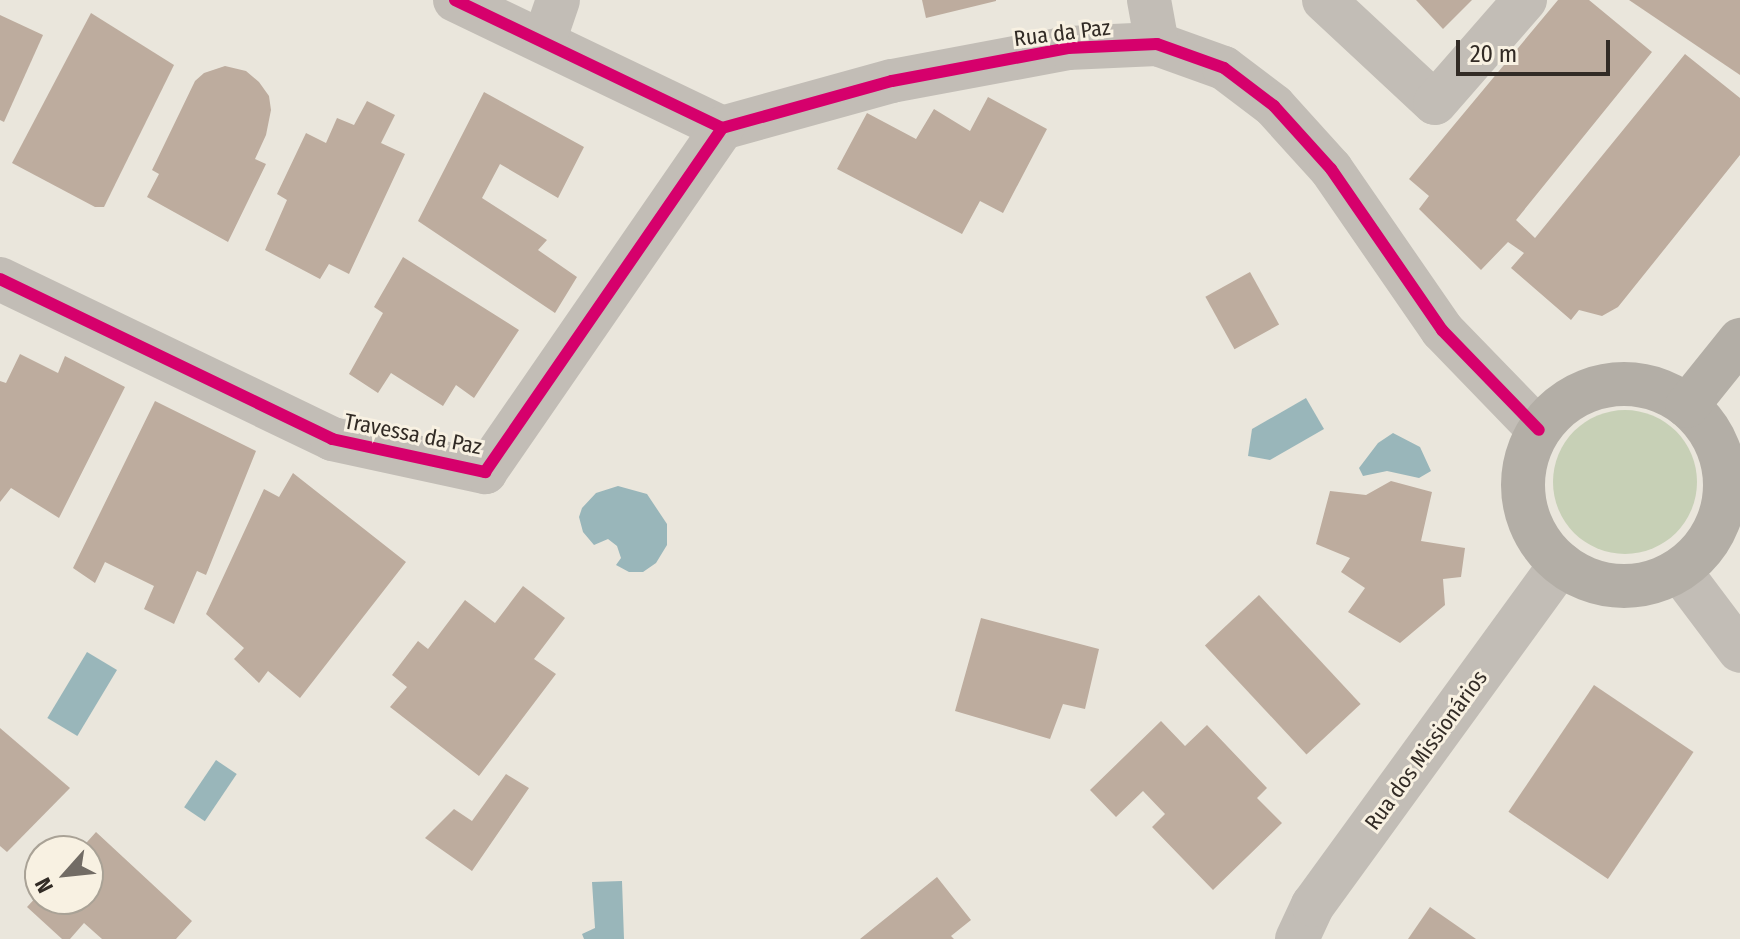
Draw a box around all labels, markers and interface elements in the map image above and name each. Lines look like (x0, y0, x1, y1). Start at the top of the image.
street label: Rua da Paz (1012, 14, 1112, 52)
scale bar (1460, 24, 1614, 74)
text: 20 m (1470, 40, 1517, 68)
street label: Travessa da Paz (342, 408, 484, 460)
street label: Rua dos Missionários (1359, 665, 1493, 835)
north arrow (24, 835, 104, 915)
text: N (29, 873, 59, 897)

